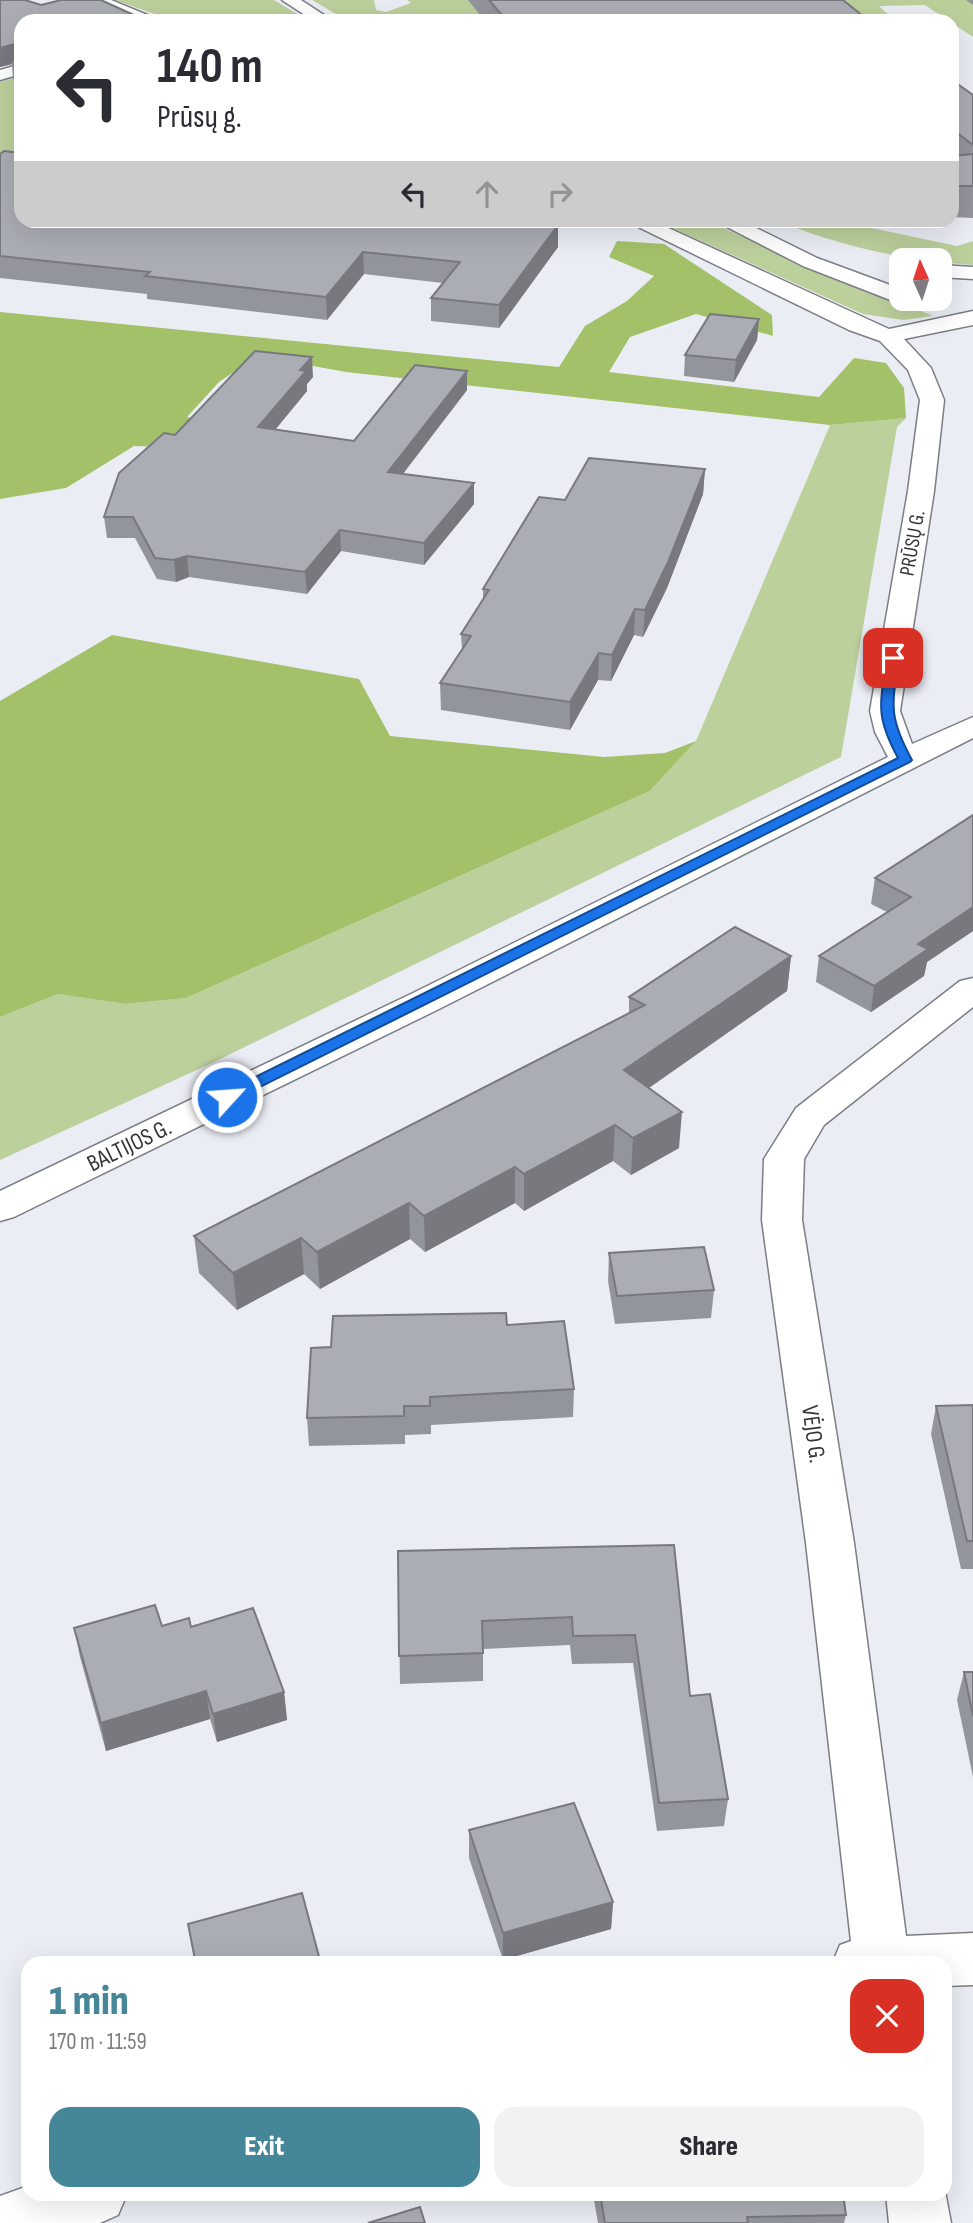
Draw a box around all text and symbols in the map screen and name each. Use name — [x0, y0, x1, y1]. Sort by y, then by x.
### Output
text: 140 m — [157, 38, 263, 97]
icon: left — [42, 42, 133, 133]
text: Prūsų g. — [157, 98, 242, 137]
icon: left — [395, 175, 433, 213]
icon: ahead — [468, 175, 506, 213]
icon: right — [541, 175, 579, 213]
north arrow — [889, 248, 952, 312]
map controls — [889, 248, 952, 311]
street label: PRŪSŲ G. — [894, 508, 931, 578]
pin — [863, 628, 923, 688]
icon: arrive — [874, 639, 912, 677]
position arrow — [190, 1060, 264, 1134]
street label: BALTIJOS G. — [82, 1113, 176, 1178]
street label: VĖJO G. — [795, 1403, 832, 1465]
text: 1 min — [49, 1976, 129, 2027]
button: close — [850, 1979, 924, 2053]
text: 170 m · 11:59 — [49, 2028, 147, 2056]
button: Exit — [49, 2107, 480, 2187]
button: Share — [494, 2107, 924, 2187]

